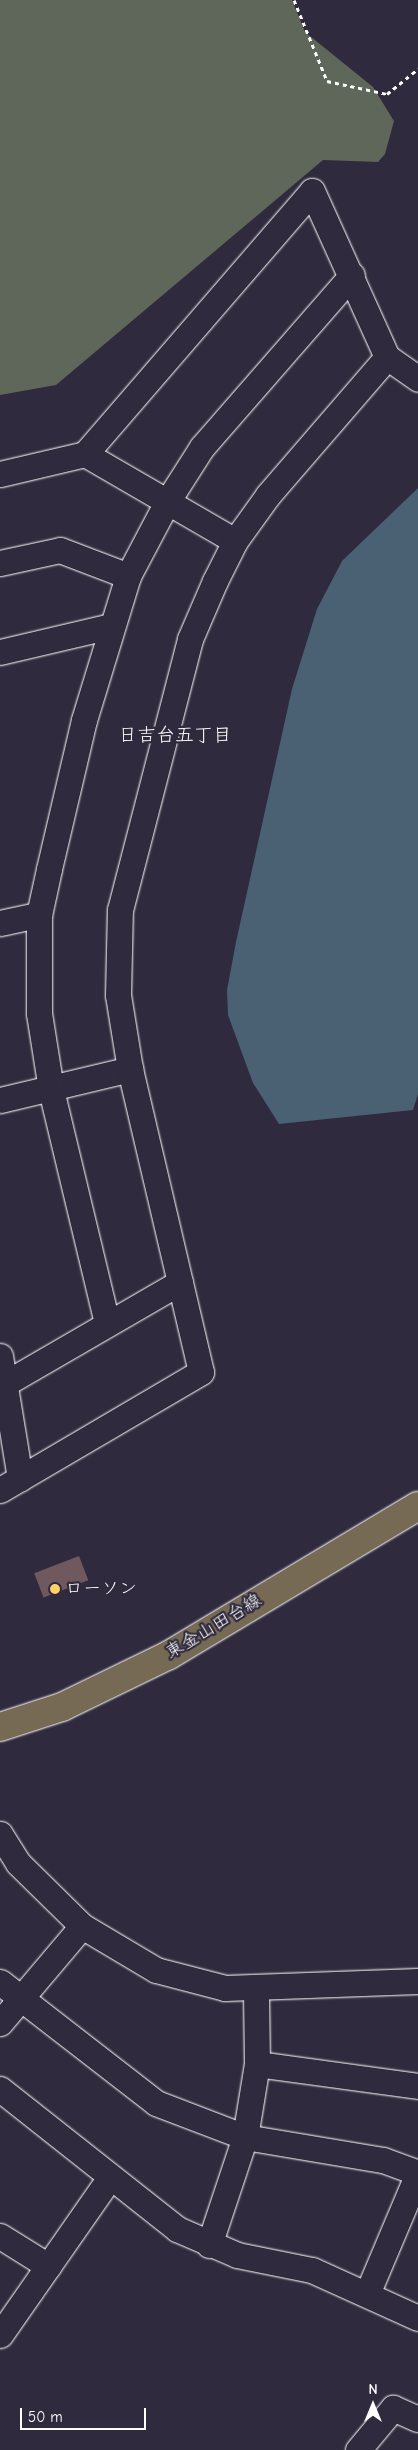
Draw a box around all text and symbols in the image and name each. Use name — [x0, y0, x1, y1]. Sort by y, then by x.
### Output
district label: 日吉台五丁目 — [118, 725, 232, 747]
place label: ローソン — [65, 1578, 137, 1600]
marker: ローソン — [49, 1583, 61, 1595]
street label: 東金山田台線 — [162, 1590, 266, 1664]
north arrow — [348, 2380, 398, 2430]
text: N — [368, 2381, 378, 2398]
scale bar — [22, 2398, 149, 2430]
text: 50 m — [28, 2408, 63, 2426]

